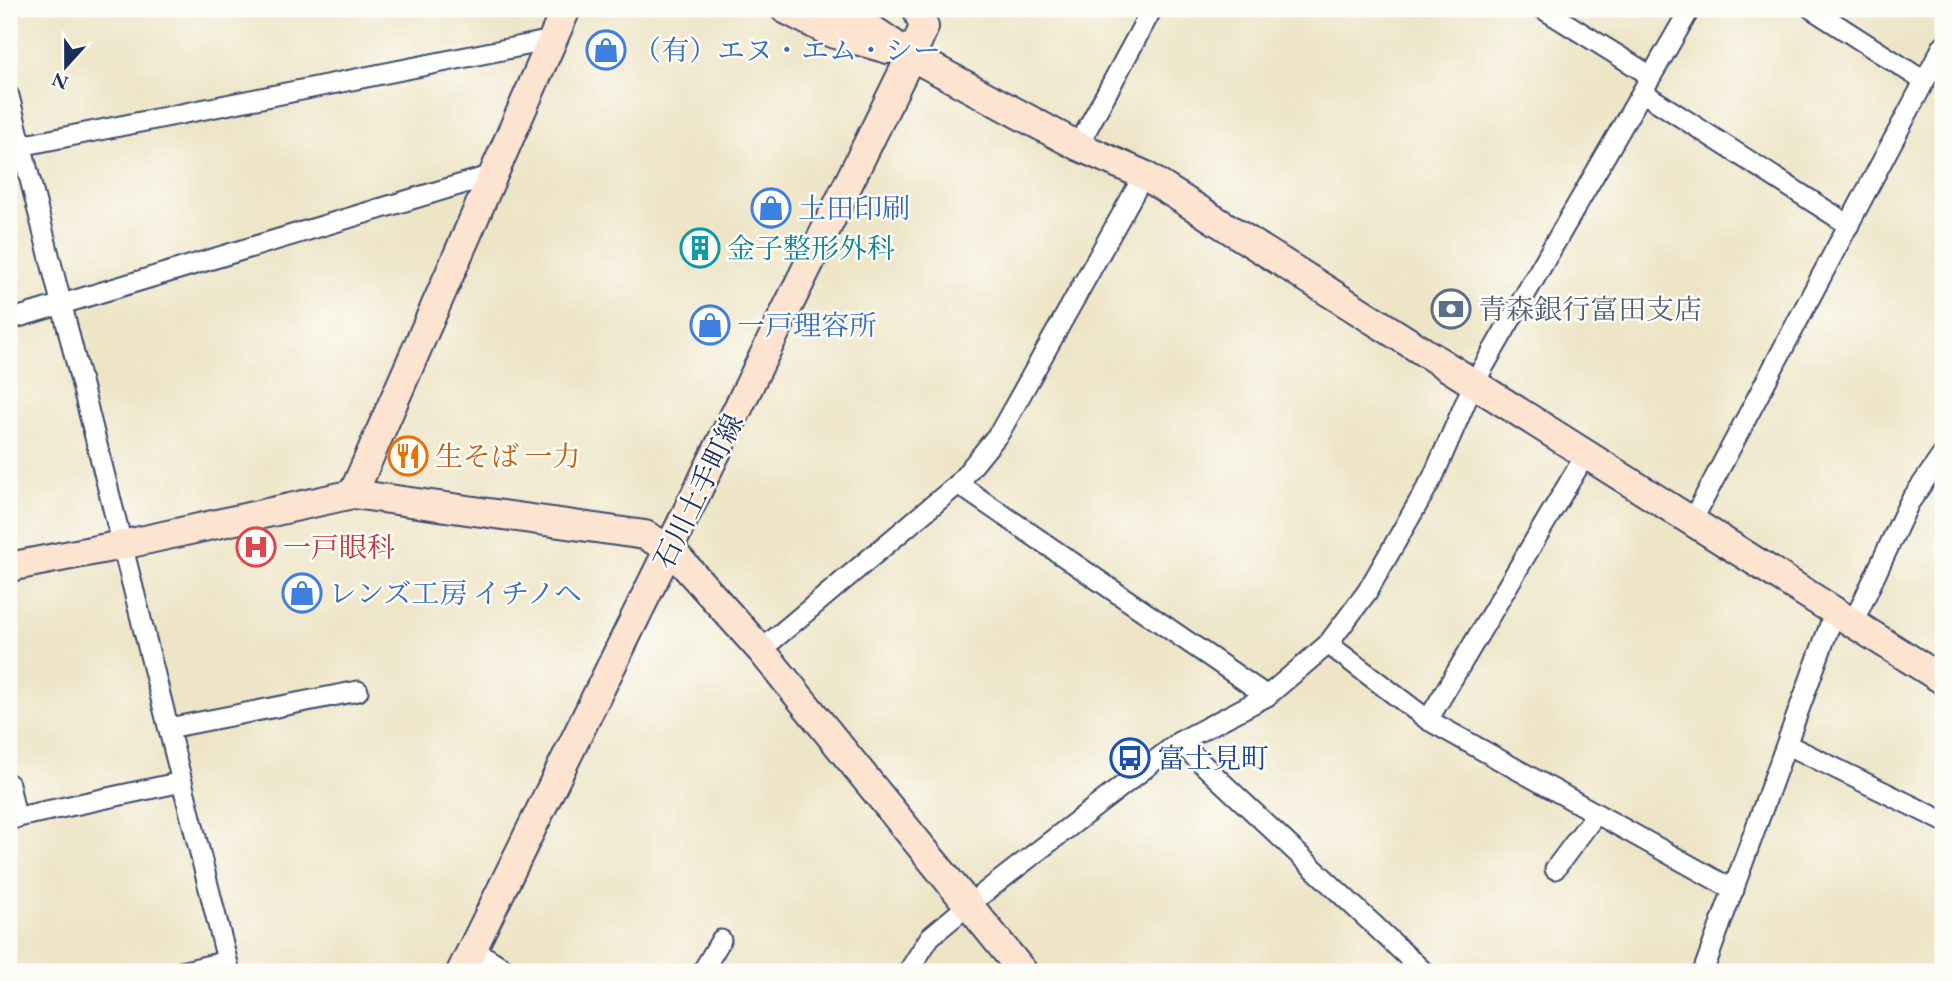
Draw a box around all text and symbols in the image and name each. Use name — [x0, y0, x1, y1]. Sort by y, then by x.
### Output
shop icon: （有）エヌ・エム・シー — [585, 29, 627, 71]
north arrow — [32, 32, 102, 102]
place label: （有）エヌ・エム・シー — [633, 32, 941, 68]
text: N — [48, 67, 72, 96]
shop icon: 土田印刷 — [750, 187, 792, 229]
place label: 土田印刷 — [798, 190, 910, 226]
building icon: 金子整形外科 — [679, 227, 721, 269]
place label: 金子整形外科 — [727, 230, 895, 266]
bank icon: 青森銀行富田支店 — [1430, 288, 1472, 330]
place label: 青森銀行富田支店 — [1478, 291, 1702, 327]
shop icon: 一戸理容所 — [689, 304, 731, 346]
place label: 一戸理容所 — [737, 307, 877, 343]
street label: 石川土手町線 — [645, 408, 751, 574]
restaurant icon: 生そば 一力 — [387, 435, 429, 477]
place label: 生そば 一力 — [435, 438, 581, 474]
hospital icon: 一戸眼科 — [235, 526, 277, 568]
place label: 一戸眼科 — [283, 529, 395, 565]
shop icon: レンズ工房 イチノヘ — [281, 572, 323, 614]
place label: レンズ工房 イチノヘ — [329, 575, 582, 611]
bus stop icon: 富士見町 — [1109, 737, 1151, 779]
place label: 富士見町 — [1157, 740, 1269, 776]

